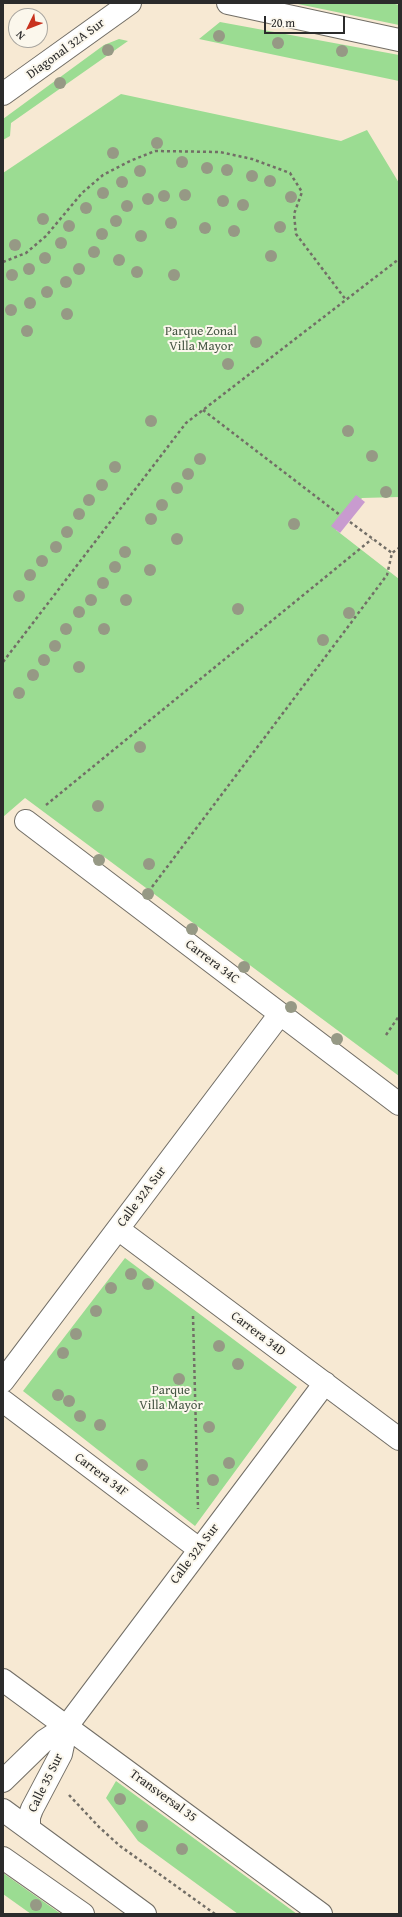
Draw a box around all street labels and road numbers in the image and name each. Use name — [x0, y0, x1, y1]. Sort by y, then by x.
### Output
street label: Diagonal 32A Sur — [24, 15, 108, 83]
street label: Carrera 34C — [182, 937, 242, 987]
street label: Calle 32A Sur — [114, 1164, 170, 1230]
street label: Carrera 34D — [228, 1308, 288, 1360]
street label: Carrera 34F — [71, 1450, 131, 1500]
street label: Calle 32A Sur — [167, 1521, 223, 1587]
street label: Calle 35 Sur — [25, 1751, 67, 1815]
street label: Transversal 35 — [126, 1766, 200, 1826]

